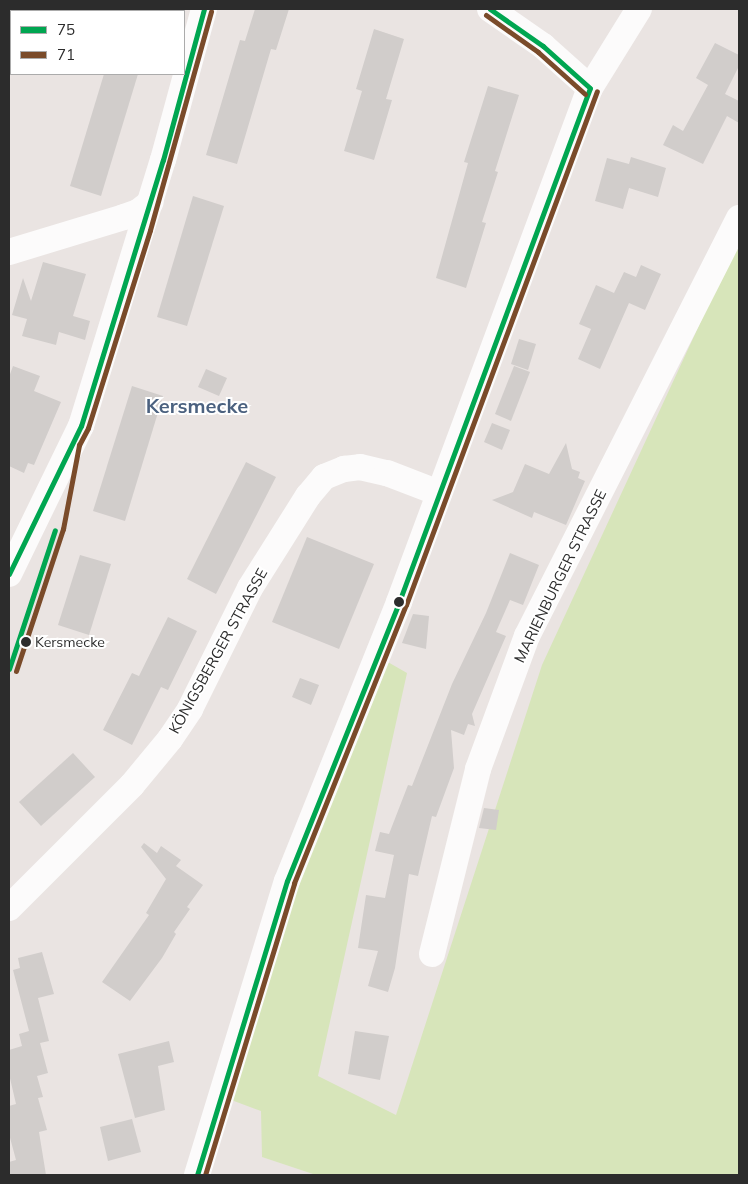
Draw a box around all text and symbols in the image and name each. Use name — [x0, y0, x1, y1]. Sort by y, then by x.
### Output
legend — [10, 10, 185, 75]
text: 75 — [57, 20, 75, 39]
text: 71 — [57, 45, 75, 64]
district label: Kersmecke — [146, 393, 248, 417]
street label: MARIENBURGER STRASSE — [510, 486, 610, 666]
street label: KÖNIGSBERGER STRASSE — [165, 565, 271, 737]
unlabelled marker — [394, 597, 404, 607]
place label: Kersmecke — [35, 634, 105, 650]
marker: Kersmecke — [21, 637, 31, 647]

